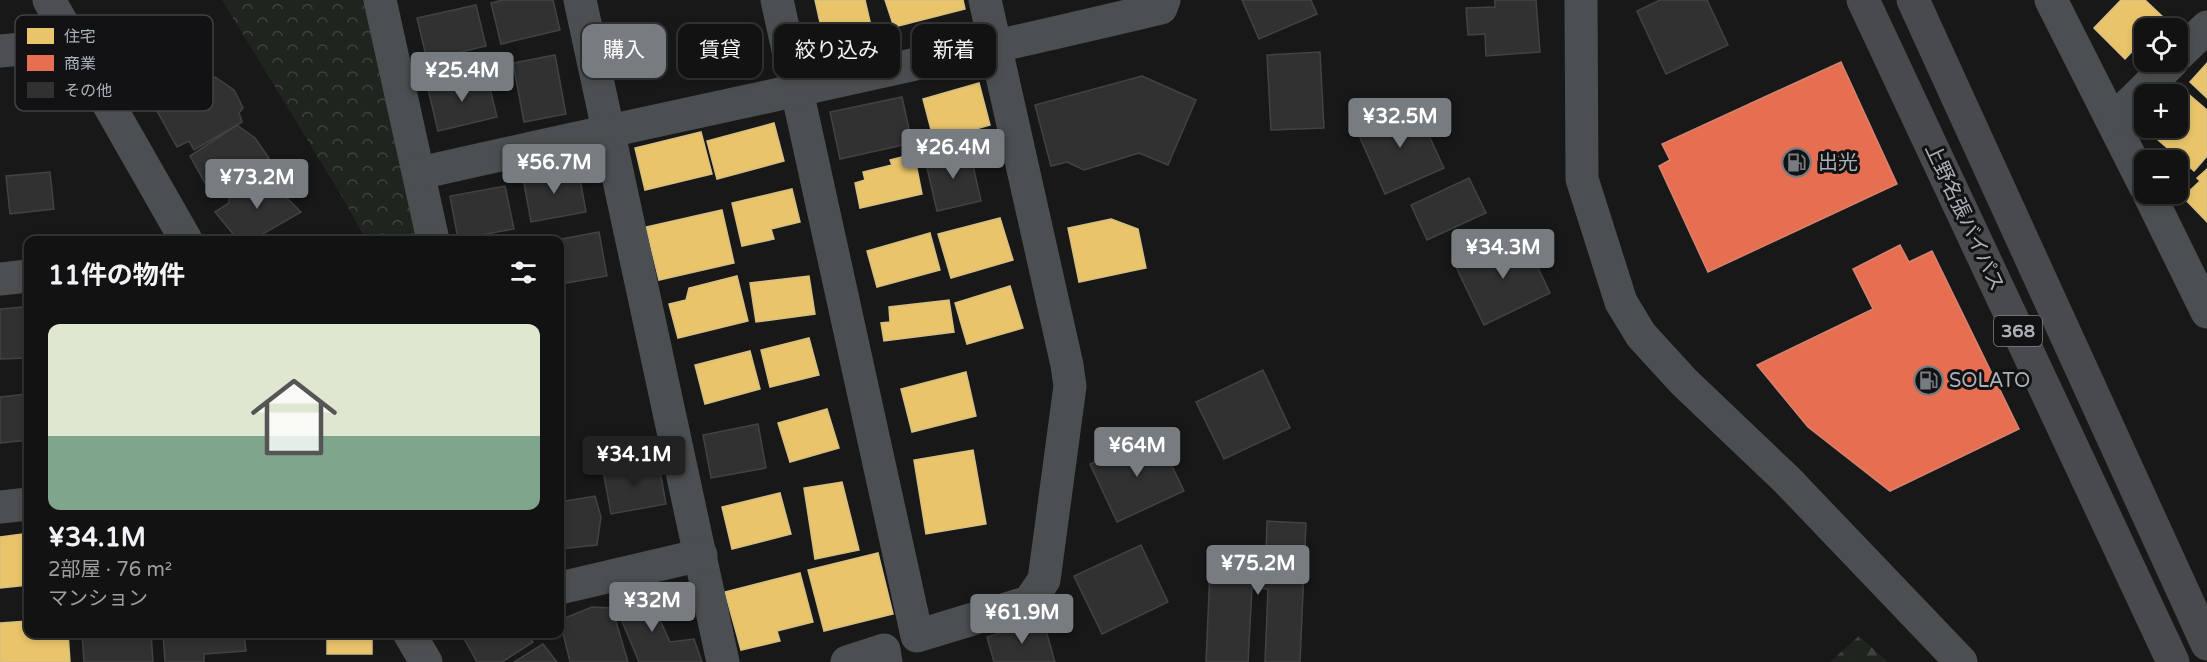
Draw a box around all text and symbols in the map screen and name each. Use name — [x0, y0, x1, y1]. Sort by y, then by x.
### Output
legend — [15, 15, 213, 111]
map controls — [2134, 18, 2188, 204]
button: locate — [2134, 18, 2188, 72]
chip: 購入 — [582, 24, 666, 78]
chip: 賃貸 — [678, 24, 762, 78]
chip: 絞り込み — [774, 24, 900, 78]
chip: 新着 — [912, 24, 996, 78]
text: 住宅 — [64, 27, 96, 47]
pin: ¥25.4M — [413, 52, 511, 103]
text: 商業 — [64, 54, 96, 74]
text: ¥25.4M — [425, 59, 499, 83]
text: その他 — [64, 81, 112, 101]
button: + — [2134, 84, 2188, 138]
pin: ¥32.5M — [1351, 98, 1449, 149]
text: ¥32.5M — [1362, 105, 1438, 129]
pin: ¥26.4M — [904, 129, 1002, 180]
text: ¥26.4M — [916, 136, 990, 160]
street label: 上野名張バイパス — [1919, 140, 2009, 295]
pin: ¥56.7M — [505, 144, 603, 195]
fuel station icon: 出光 — [1781, 146, 1813, 178]
button: − — [2134, 150, 2188, 204]
text: ¥56.7M — [516, 151, 592, 175]
place label: 出光 — [1818, 151, 1858, 175]
pin: ¥73.2M — [208, 159, 306, 210]
text: ¥73.2M — [219, 166, 295, 190]
pin: ¥34.3M — [1454, 229, 1552, 280]
text: ¥34.3M — [1465, 236, 1541, 260]
icon: filters — [507, 256, 540, 289]
text: 11件の物件 — [48, 260, 185, 291]
road number: 368 — [1994, 316, 2042, 346]
icon: home — [240, 363, 348, 471]
fuel station icon: SOLATO — [1912, 364, 1944, 396]
place label: SOLATO — [1949, 369, 2030, 393]
pin: ¥64M — [1101, 427, 1173, 478]
text: ¥64M — [1108, 434, 1166, 458]
pin: ¥34.1M — [585, 436, 683, 487]
text: ¥34.1M — [596, 443, 672, 467]
text: ¥34.1M — [48, 522, 146, 553]
pin: ¥75.2M — [1209, 545, 1307, 596]
text: ¥75.2M — [1220, 552, 1296, 576]
text: 2部屋 · 76 m² — [48, 558, 172, 582]
pin: ¥32M — [616, 582, 688, 633]
text: マンション — [48, 587, 148, 611]
text: ¥32M — [623, 589, 681, 613]
pin: ¥61.9M — [973, 594, 1071, 645]
text: ¥61.9M — [984, 601, 1060, 625]

